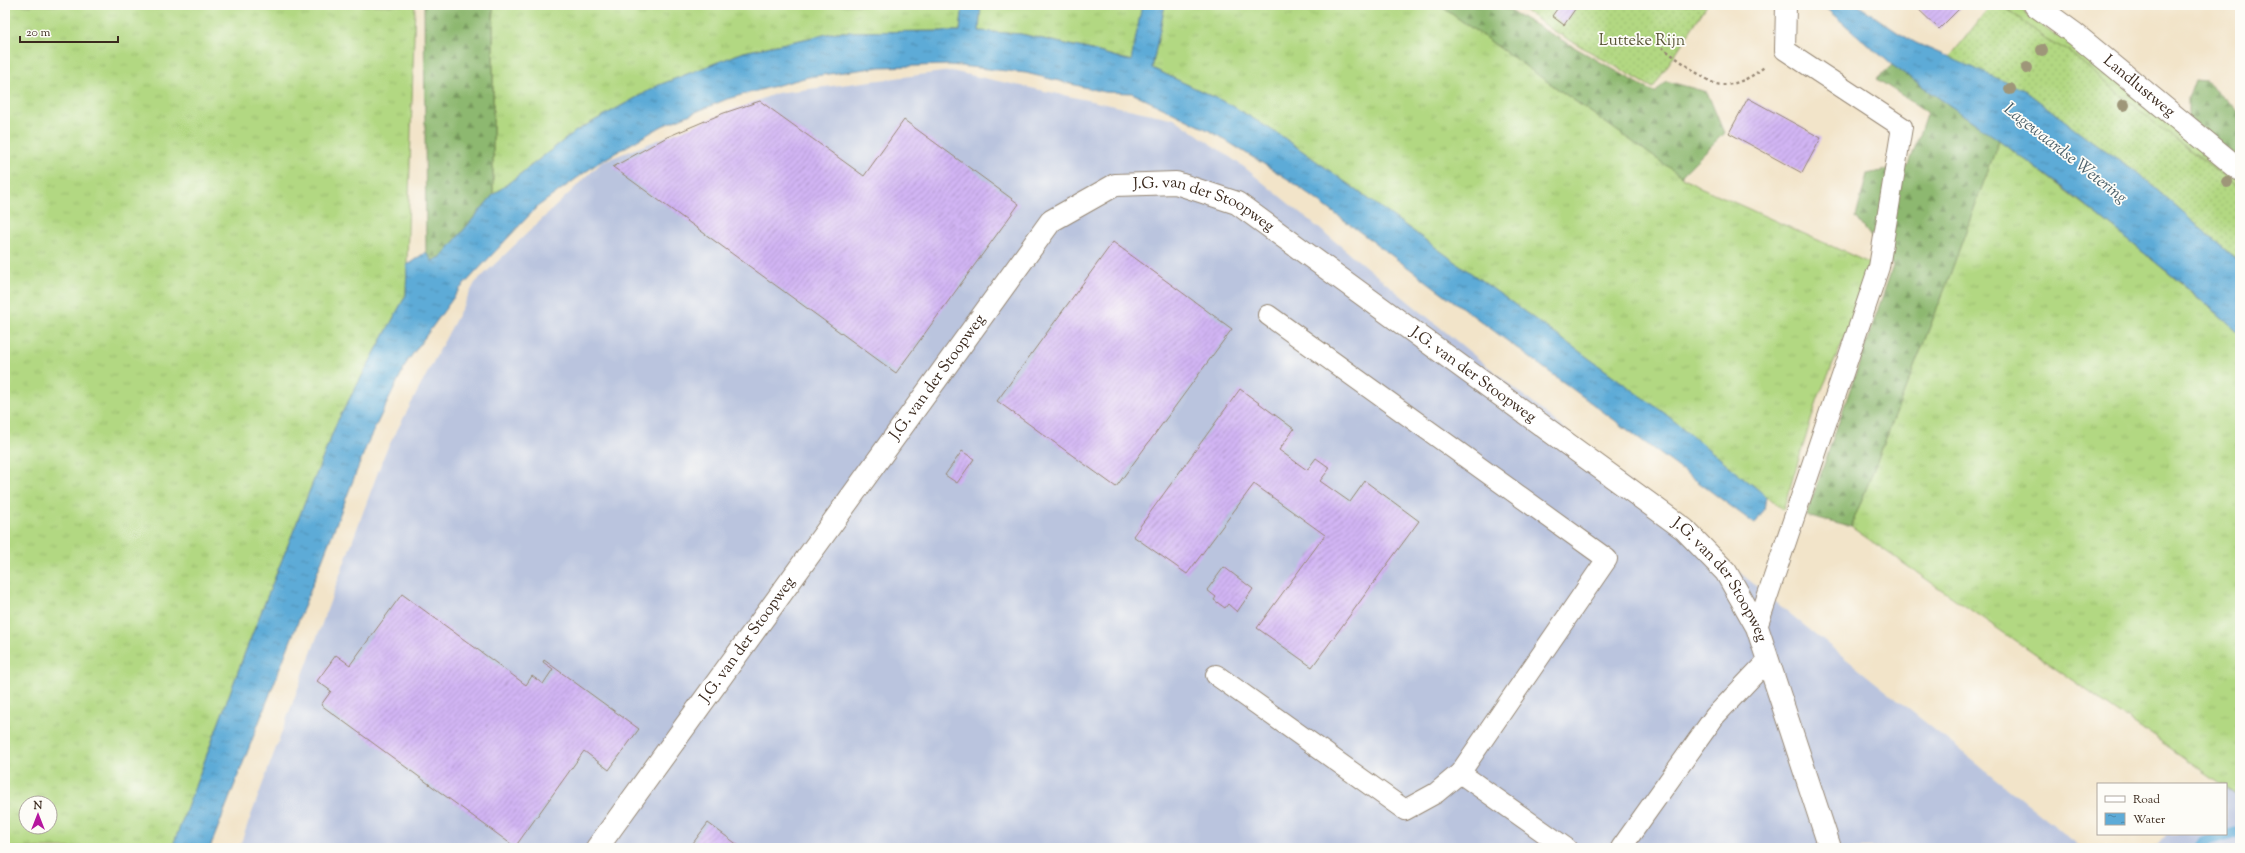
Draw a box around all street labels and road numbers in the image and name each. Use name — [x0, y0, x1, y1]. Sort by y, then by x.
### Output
street label: Landlustweg — [2098, 50, 2180, 123]
street label: J.G. van der Stoopweg — [1132, 171, 1279, 238]
street label: J.G. van der Stoopweg — [884, 309, 991, 446]
street label: J.G. van der Stoopweg — [1405, 321, 1541, 429]
street label: J.G. van der Stoopweg — [1666, 512, 1773, 645]
street label: J.G. van der Stoopweg — [694, 572, 801, 708]

